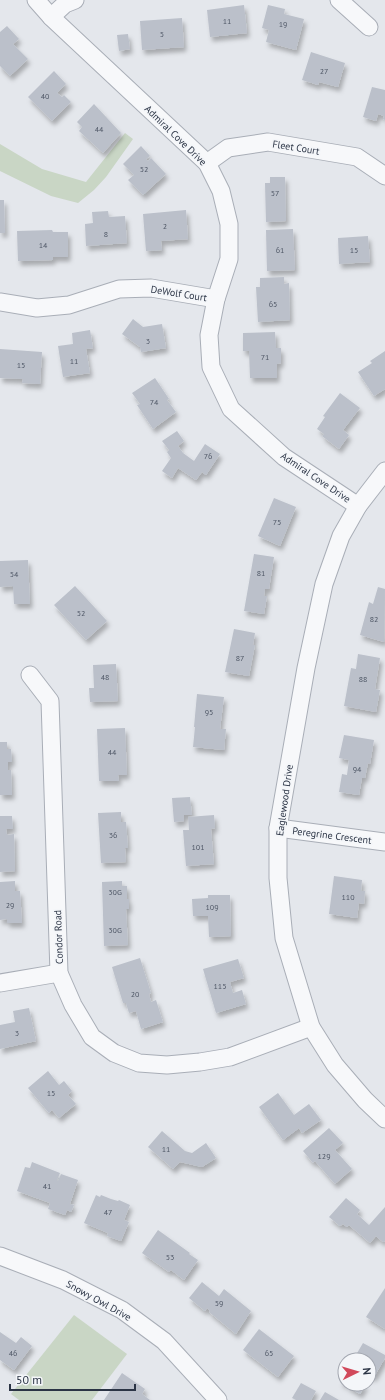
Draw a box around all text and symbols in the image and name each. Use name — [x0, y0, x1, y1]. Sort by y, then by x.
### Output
house number: 11 — [223, 16, 231, 26]
house number: 19 — [279, 19, 287, 29]
house number: 5 — [160, 29, 164, 39]
house number: 27 — [320, 66, 328, 76]
house number: 40 — [41, 91, 50, 101]
street label: Admiral Cove Drive — [142, 102, 209, 168]
house number: 44 — [95, 124, 104, 134]
street label: Fleet Court — [271, 137, 321, 158]
house number: 52 — [140, 164, 148, 174]
house number: 57 — [271, 188, 279, 198]
house number: 2 — [163, 221, 167, 231]
house number: 8 — [104, 229, 108, 239]
house number: 14 — [39, 240, 48, 250]
house number: 61 — [276, 245, 284, 255]
house number: 15 — [350, 245, 358, 255]
street label: DeWolf Court — [150, 283, 209, 304]
house number: 65 — [269, 299, 277, 309]
house number: 3 — [146, 336, 150, 346]
house number: 71 — [261, 352, 269, 362]
house number: 11 — [70, 356, 78, 366]
house number: 15 — [17, 360, 25, 370]
house number: 74 — [150, 397, 159, 407]
street label: Admiral Cove Drive — [278, 449, 353, 506]
house number: 76 — [204, 451, 212, 461]
house number: 75 — [273, 517, 281, 527]
house number: 81 — [257, 568, 265, 578]
house number: 54 — [10, 569, 19, 579]
house number: 52 — [77, 608, 85, 618]
house number: 82 — [370, 614, 378, 624]
house number: 87 — [236, 653, 244, 663]
house number: 48 — [101, 672, 109, 682]
house number: 88 — [359, 674, 367, 684]
house number: 95 — [205, 707, 213, 717]
house number: 44 — [108, 747, 117, 757]
street label: Eaglewood Drive — [273, 764, 296, 837]
house number: 94 — [353, 764, 362, 774]
street label: Peregrine Crescent — [292, 824, 373, 847]
house number: 36 — [109, 830, 117, 840]
house number: 101 — [191, 842, 205, 852]
house number: 30G — [108, 887, 122, 897]
house number: 110 — [341, 892, 355, 902]
house number: 29 — [6, 900, 14, 910]
house number: 109 — [205, 902, 219, 912]
street label: Condor Road — [51, 910, 66, 964]
house number: 30G — [108, 925, 122, 935]
house number: 115 — [213, 981, 227, 991]
house number: 20 — [131, 989, 140, 999]
house number: 3 — [15, 1028, 19, 1038]
house number: 15 — [47, 1088, 55, 1098]
house number: 11 — [162, 1144, 170, 1154]
house number: 129 — [317, 1151, 331, 1161]
house number: 41 — [43, 1181, 51, 1191]
house number: 47 — [104, 1207, 112, 1217]
house number: 53 — [166, 1252, 174, 1262]
street label: Snowy Owl Drive — [64, 1277, 134, 1324]
house number: 59 — [215, 1298, 223, 1308]
house number: 46 — [9, 1348, 17, 1358]
house number: 65 — [265, 1348, 273, 1358]
north arrow — [337, 1352, 377, 1392]
scale bar — [10, 1366, 135, 1392]
text: N — [360, 1367, 374, 1375]
text: 50 m — [16, 1372, 42, 1387]

